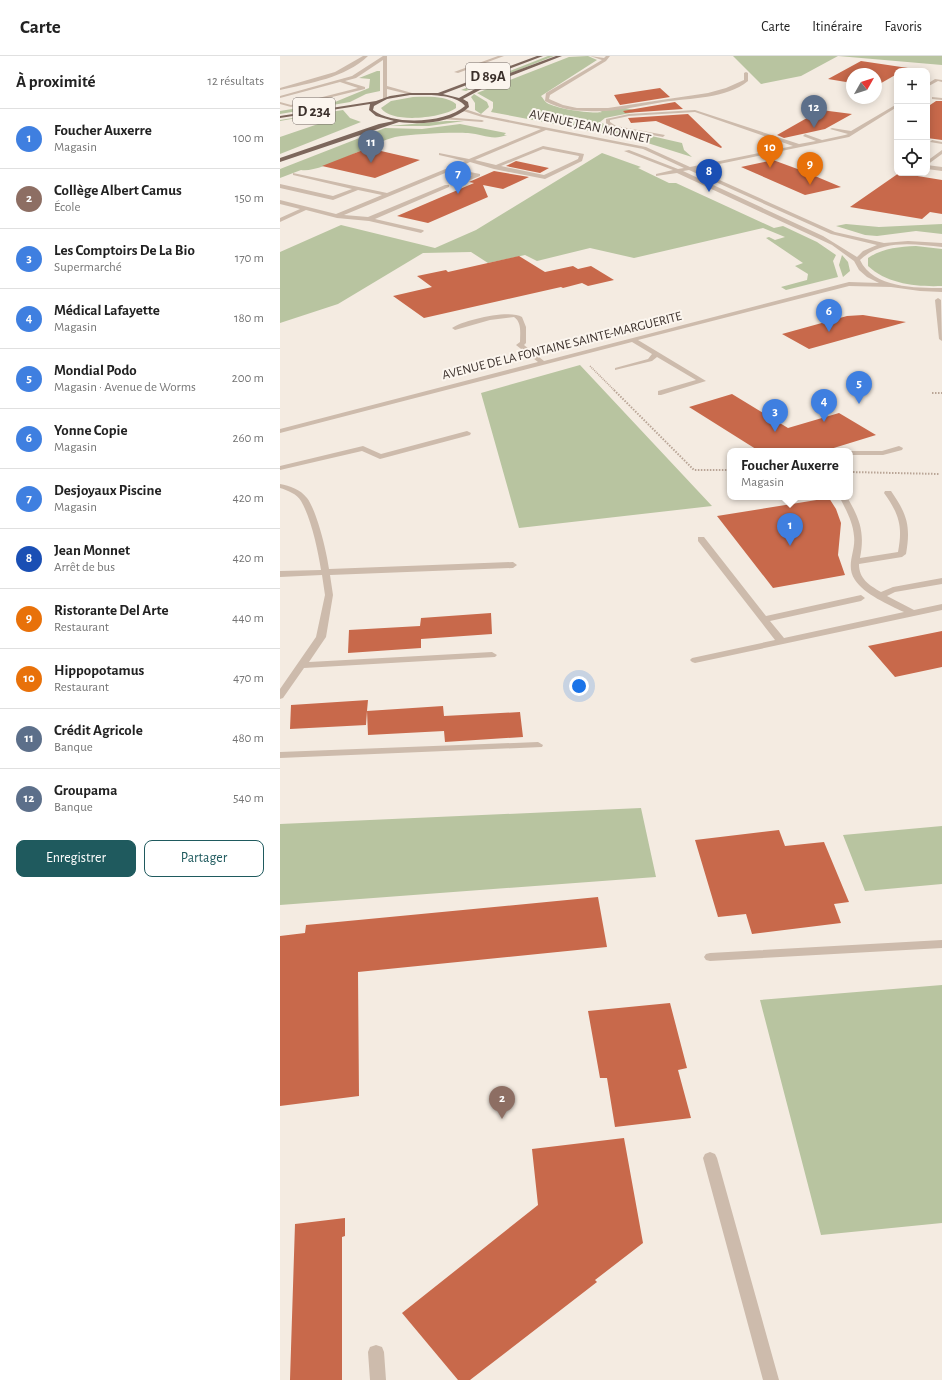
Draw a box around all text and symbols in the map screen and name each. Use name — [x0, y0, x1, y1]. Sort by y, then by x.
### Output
text: Carte — [20, 18, 61, 37]
text: Carte — [761, 20, 790, 34]
text: Itinéraire — [812, 20, 862, 34]
text: Favoris — [884, 20, 922, 34]
road number: D 89A — [466, 63, 510, 89]
north arrow — [846, 68, 882, 104]
map controls — [894, 68, 930, 176]
button: + — [894, 68, 930, 104]
text: À proximité — [16, 73, 96, 90]
text: 12 résultats — [208, 75, 264, 88]
pin: 12 — [801, 95, 827, 128]
road number: D 234 — [293, 98, 335, 124]
button: − — [894, 104, 930, 140]
street label: AVENUE JEAN MONNET — [528, 108, 653, 146]
text: Foucher Auxerre — [54, 123, 152, 138]
pin: 11 — [358, 130, 384, 163]
text: 1 — [27, 132, 31, 145]
text: 100 m — [233, 132, 264, 145]
pin: 10 — [757, 135, 783, 168]
button: locate — [894, 140, 930, 176]
text: Magasin — [54, 141, 97, 154]
pin: 9 — [797, 152, 823, 185]
pin: 8 — [696, 159, 722, 192]
pin: 7 — [445, 161, 471, 194]
text: Collège Albert Camus — [54, 183, 182, 198]
text: 2 — [26, 192, 32, 205]
text: 150 m — [235, 192, 264, 205]
text: École — [54, 201, 81, 214]
text: Les Comptoirs De La Bio — [54, 243, 195, 258]
text: 3 — [26, 252, 32, 265]
text: 170 m — [235, 252, 264, 265]
text: Supermarché — [54, 261, 122, 274]
pin: 6 — [816, 299, 842, 332]
text: Médical Lafayette — [54, 303, 160, 318]
street label: AVENUE DE LA FONTAINE SAINTE-MARGUERITE — [441, 310, 683, 382]
text: 4 — [26, 312, 32, 325]
text: 180 m — [234, 312, 264, 325]
text: Magasin — [54, 321, 97, 334]
text: Mondial Podo — [54, 363, 137, 378]
pin: 5 — [846, 371, 872, 404]
text: 5 — [26, 372, 32, 385]
text: 200 m — [232, 372, 264, 385]
text: Magasin · Avenue de Worms — [54, 381, 196, 394]
pin: 4 — [811, 389, 837, 422]
pin: 3 — [762, 399, 788, 432]
text: Yonne Copie — [54, 423, 128, 438]
text: 6 — [26, 432, 32, 445]
text: 260 m — [233, 432, 264, 445]
text: Magasin — [54, 441, 97, 454]
popup — [727, 448, 853, 500]
text: Foucher Auxerre — [741, 458, 839, 473]
text: Magasin — [741, 476, 784, 489]
text: Desjoyaux Piscine — [54, 483, 162, 498]
text: 7 — [26, 492, 32, 505]
text: 420 m — [232, 492, 264, 505]
text: Magasin — [54, 501, 97, 514]
pin: 1 — [777, 513, 803, 546]
text: Jean Monnet — [54, 543, 130, 558]
text: 8 — [26, 552, 32, 565]
text: 420 m — [232, 552, 264, 565]
text: Arrêt de bus — [54, 561, 115, 574]
text: Ristorante Del Arte — [54, 603, 168, 618]
text: 9 — [26, 612, 32, 625]
text: 440 m — [232, 612, 264, 625]
text: Restaurant — [54, 621, 109, 634]
text: Hippopotamus — [54, 663, 144, 678]
text: 10 — [23, 672, 35, 685]
text: 470 m — [233, 672, 264, 685]
your location — [569, 676, 589, 696]
text: Restaurant — [54, 681, 109, 694]
text: Crédit Agricole — [54, 723, 143, 738]
text: 11 — [24, 732, 34, 745]
text: 480 m — [232, 732, 264, 745]
text: Banque — [54, 741, 93, 754]
text: Groupama — [54, 783, 117, 798]
text: 12 — [24, 792, 34, 805]
text: 540 m — [233, 792, 264, 805]
text: Banque — [54, 801, 93, 814]
button: Enregistrer — [16, 840, 136, 877]
button: Partager — [144, 840, 264, 877]
pin: 2 — [489, 1086, 515, 1119]

